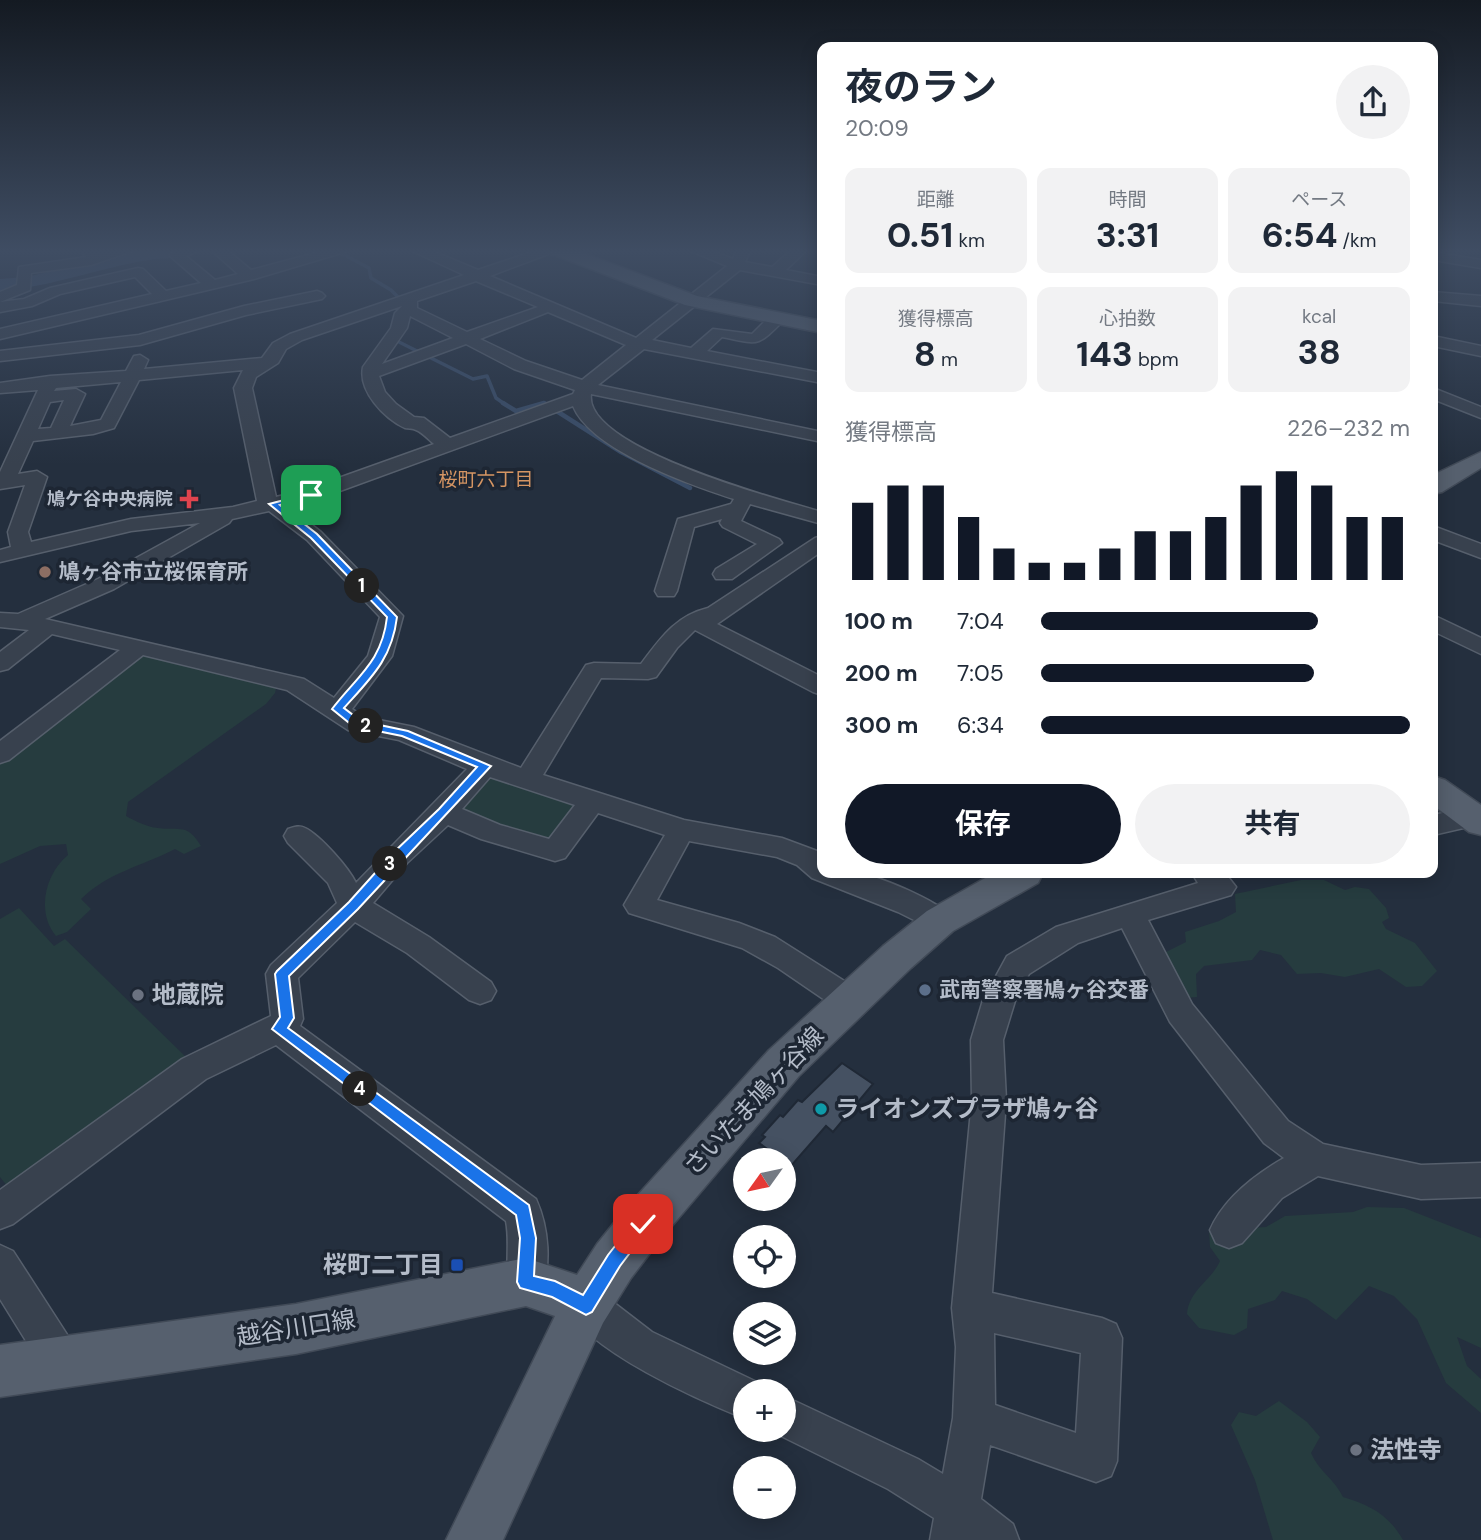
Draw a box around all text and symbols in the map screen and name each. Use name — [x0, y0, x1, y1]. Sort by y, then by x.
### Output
text: 夜のラン — [845, 62, 997, 112]
button: share — [1336, 65, 1410, 139]
text: 20:09 — [845, 113, 909, 143]
text: 距離 — [917, 187, 955, 212]
text: 時間 — [1108, 187, 1147, 212]
text: ペース — [1291, 187, 1347, 212]
text: 0.51 — [887, 212, 953, 258]
text: 3:31 — [1096, 212, 1159, 258]
text: 6:54 — [1262, 212, 1337, 258]
text: km — [953, 228, 985, 253]
text: /km — [1337, 228, 1376, 253]
text: kcal — [1302, 304, 1336, 329]
text: 獲得標高 — [898, 306, 974, 331]
text: 心拍数 — [1099, 306, 1156, 331]
text: 38 — [1298, 329, 1341, 375]
text: 8 — [914, 331, 936, 377]
text: 143 — [1076, 331, 1133, 377]
text: m — [936, 347, 958, 372]
text: bpm — [1133, 347, 1179, 372]
text: 226–232 m — [1287, 413, 1410, 443]
text: 獲得標高 — [845, 417, 937, 447]
pin — [281, 465, 341, 525]
district label: 桜町六丁目 — [438, 467, 534, 492]
icon: arrive — [292, 476, 330, 514]
place label: 鳩ケ谷中央病院 — [47, 487, 173, 511]
marker: 鳩ケ谷中央病院 — [179, 489, 199, 509]
place label: 鳩ヶ谷市立桜保育所 — [59, 558, 248, 586]
marker: 鳩ヶ谷市立桜保育所 — [37, 564, 53, 580]
pin: 1 — [344, 568, 380, 604]
text: 1 — [358, 573, 365, 598]
text: 100 m — [845, 606, 913, 636]
text: 7:04 — [957, 606, 1004, 636]
text: 200 m — [845, 658, 918, 688]
text: 7:05 — [957, 658, 1004, 688]
pin: 2 — [348, 708, 384, 744]
text: 300 m — [845, 710, 918, 740]
text: 6:34 — [957, 710, 1004, 740]
text: 2 — [360, 713, 371, 738]
button: 保存 — [845, 784, 1121, 864]
button: 共有 — [1135, 784, 1410, 864]
pin: 3 — [372, 846, 408, 882]
text: 3 — [384, 851, 395, 876]
place label: 武南警察署鳩ヶ谷交番 — [939, 976, 1149, 1004]
place label: 地蔵院 — [152, 979, 224, 1010]
marker: 武南警察署鳩ヶ谷交番 — [917, 982, 933, 998]
marker: 地蔵院 — [130, 987, 146, 1003]
street label: さいたま鳩ヶ谷線 — [677, 1020, 830, 1181]
pin: 4 — [342, 1072, 378, 1106]
text: 4 — [353, 1076, 366, 1101]
place label: ライオンズプラザ鳩ヶ谷 — [835, 1093, 1099, 1124]
marker: ライオンズプラザ鳩ヶ谷 — [813, 1101, 829, 1117]
north arrow — [733, 1148, 796, 1211]
map controls — [733, 1148, 796, 1519]
pin — [613, 1194, 673, 1254]
icon: check — [624, 1205, 662, 1243]
button: locate — [733, 1225, 796, 1288]
place label: 桜町二丁目 — [323, 1249, 443, 1280]
marker: 桜町二丁目 — [449, 1257, 465, 1273]
button: layers — [733, 1302, 796, 1365]
street label: 越谷川口線 — [234, 1303, 358, 1352]
button: + — [733, 1379, 796, 1442]
place label: 法性寺 — [1370, 1434, 1442, 1465]
marker: 法性寺 — [1348, 1442, 1364, 1458]
button: − — [733, 1456, 796, 1519]

